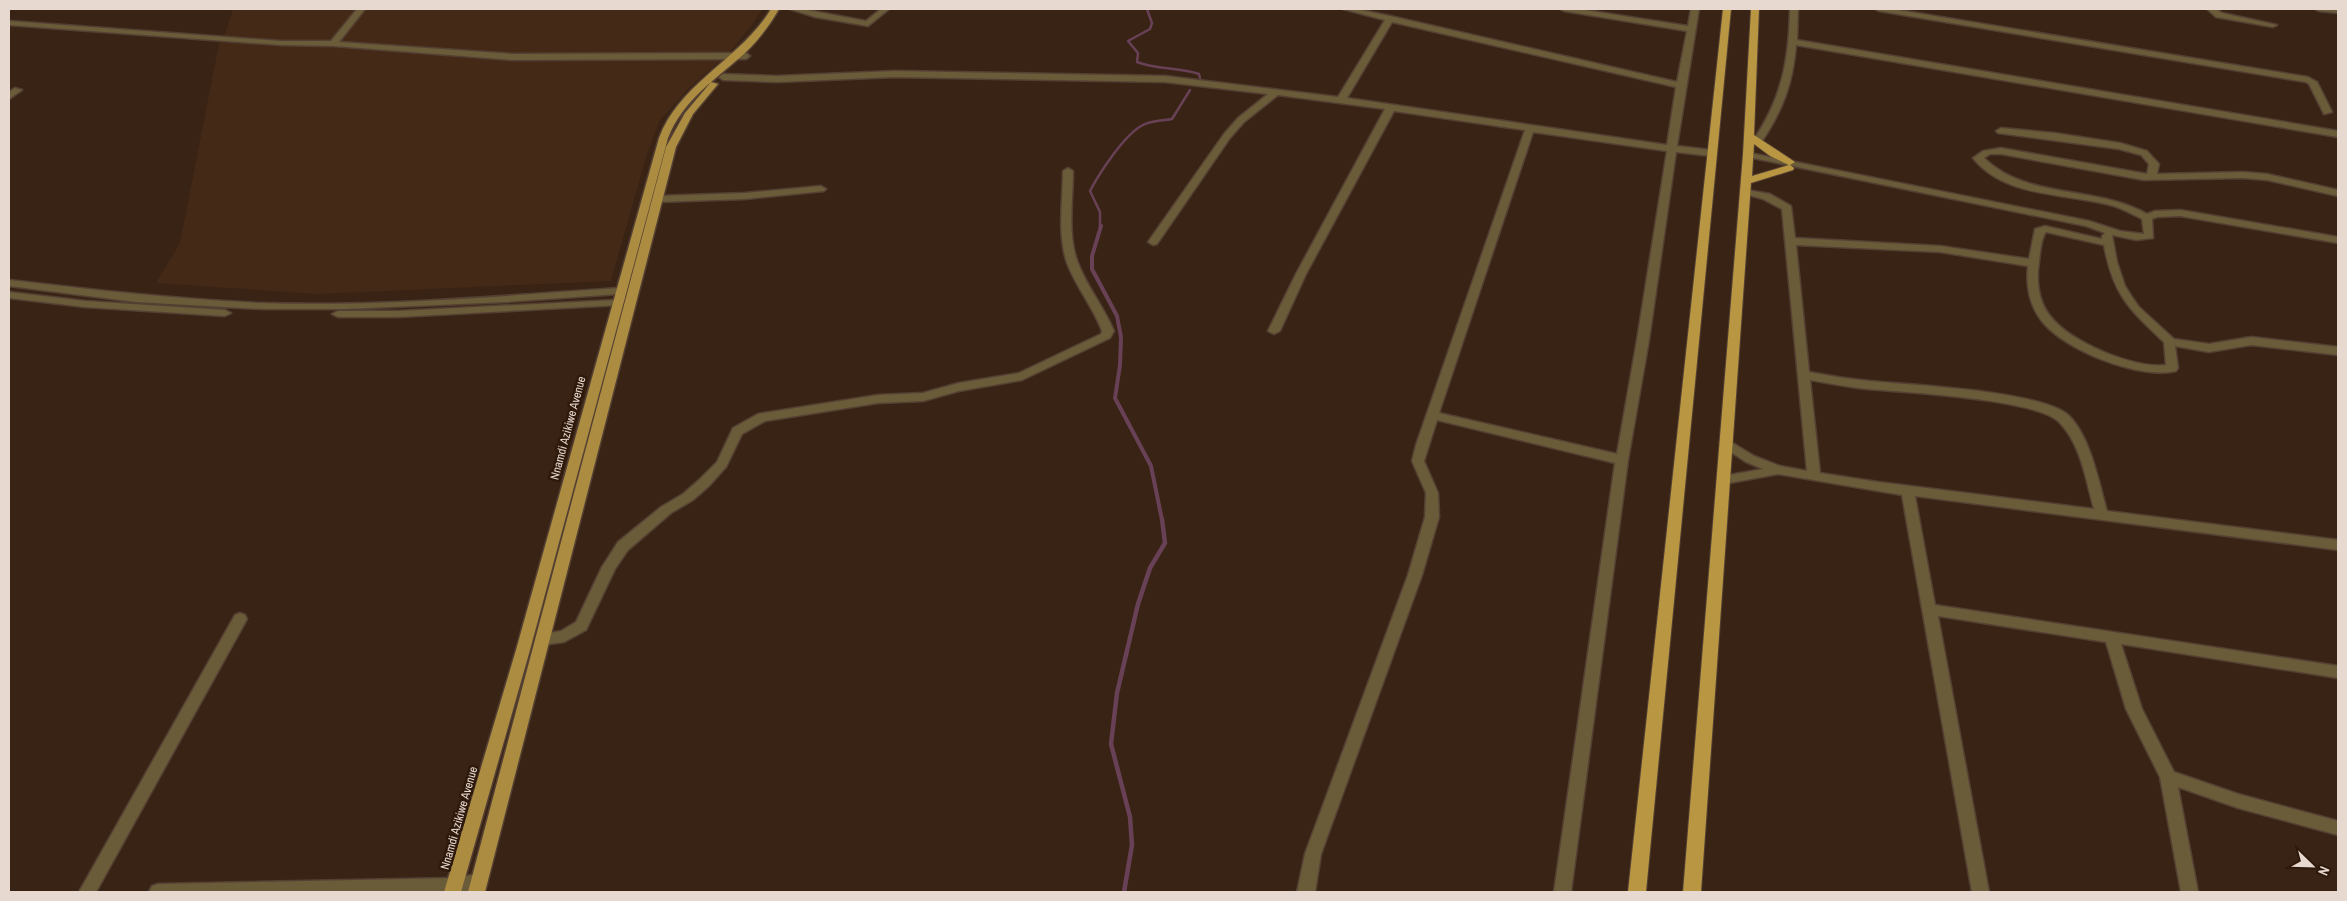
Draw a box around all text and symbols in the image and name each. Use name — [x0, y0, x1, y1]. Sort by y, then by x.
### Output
street label: Nnamdi Azikiwe Avenue — [546, 374, 590, 482]
street label: Nnamdi Azikiwe Avenue — [437, 765, 481, 871]
north arrow — [2287, 841, 2337, 891]
text: N — [2314, 864, 2334, 878]

